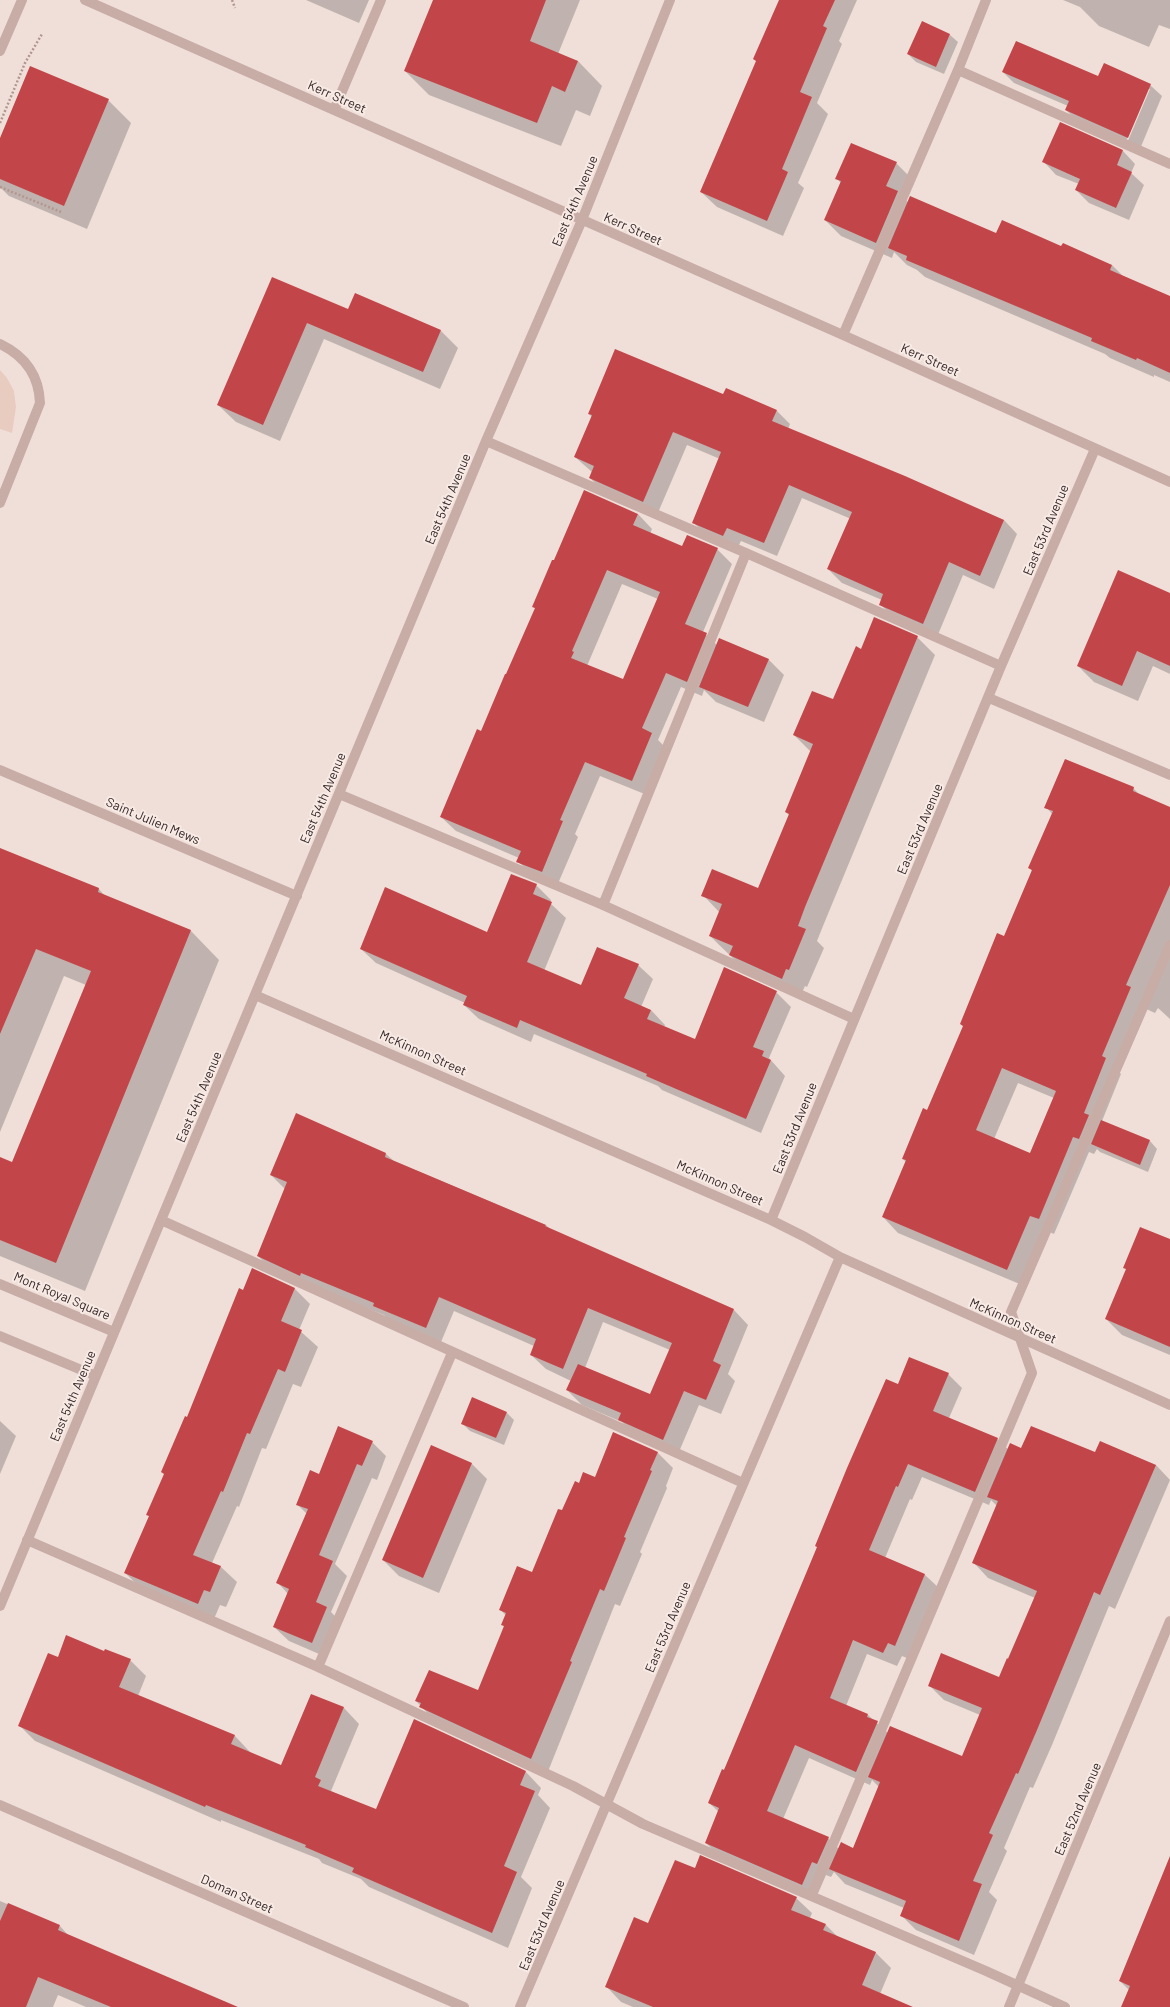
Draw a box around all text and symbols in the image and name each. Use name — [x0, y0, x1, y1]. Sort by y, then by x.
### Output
street label: Kerr Street — [305, 77, 369, 117]
street label: East 54th Avenue — [549, 153, 601, 249]
street label: Kerr Street — [601, 209, 665, 249]
street label: Kerr Street — [898, 340, 962, 380]
street label: East 54th Avenue — [422, 451, 474, 547]
street label: East 53rd Avenue — [1020, 482, 1072, 578]
street label: East 54th Avenue — [297, 750, 349, 846]
street label: East 53rd Avenue — [894, 781, 946, 877]
street label: Saint Julien Mews — [104, 794, 202, 848]
street label: McKinnon Street — [377, 1027, 469, 1079]
street label: East 54th Avenue — [173, 1049, 225, 1145]
street label: East 53rd Avenue — [770, 1080, 820, 1176]
street label: McKinnon Street — [674, 1157, 766, 1209]
street label: Mont Royal Square — [11, 1269, 113, 1323]
street label: McKinnon Street — [967, 1295, 1059, 1347]
street label: East 54th Avenue — [47, 1348, 99, 1444]
street label: East 53rd Avenue — [642, 1579, 694, 1675]
street label: East 52nd Avenue — [1051, 1760, 1105, 1858]
street label: Doman Street — [198, 1871, 276, 1917]
street label: East 53rd Avenue — [516, 1877, 568, 1973]

